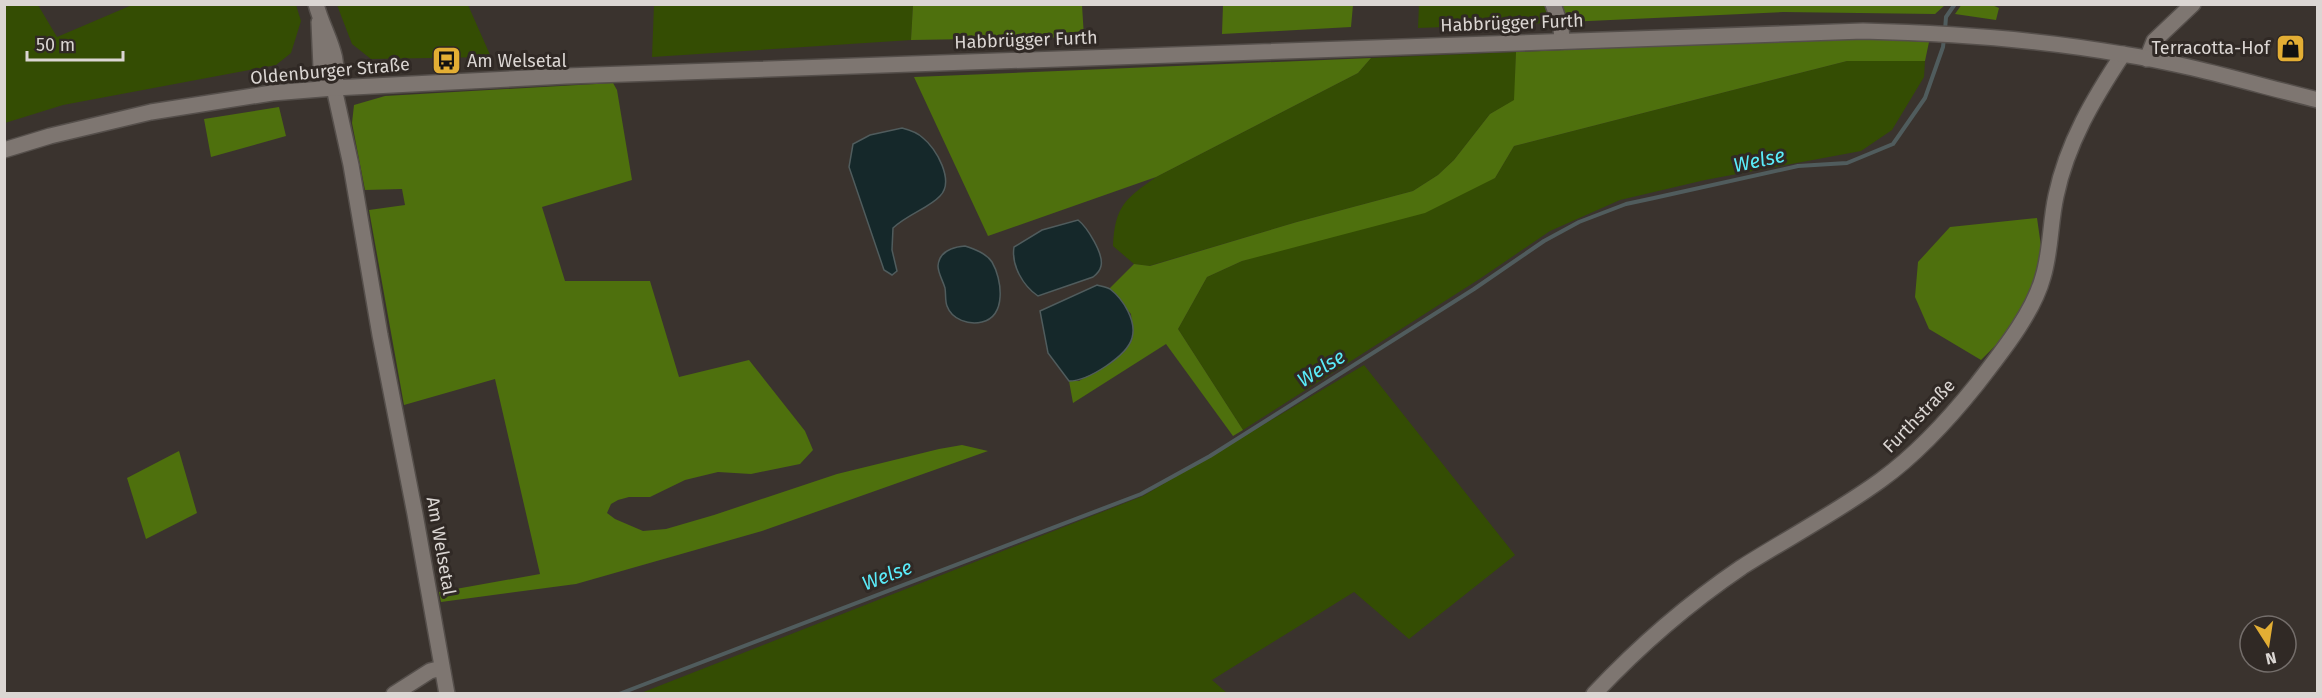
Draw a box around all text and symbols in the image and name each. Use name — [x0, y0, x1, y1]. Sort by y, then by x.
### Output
street label: Habbrügger Furth — [1440, 10, 1584, 36]
scale bar — [27, 24, 123, 62]
street label: Habbrügger Furth — [954, 27, 1098, 53]
shop icon: Terracotta-Hof — [2275, 32, 2307, 64]
text: 50 m — [36, 34, 75, 56]
place label: Terracotta-Hof — [2152, 37, 2272, 59]
bus stop icon: Am Welsetal — [430, 45, 462, 77]
place label: Am Welsetal — [467, 50, 567, 72]
street label: Oldenburger Straße — [249, 53, 411, 89]
water label: Welse — [1731, 143, 1787, 177]
water label: Welse — [1293, 344, 1349, 392]
street label: Furthstraße — [1878, 374, 1960, 458]
street label: Am Welsetal — [422, 495, 460, 597]
water label: Welse — [858, 555, 916, 595]
north arrow — [2238, 614, 2298, 674]
text: N — [2264, 648, 2278, 669]

